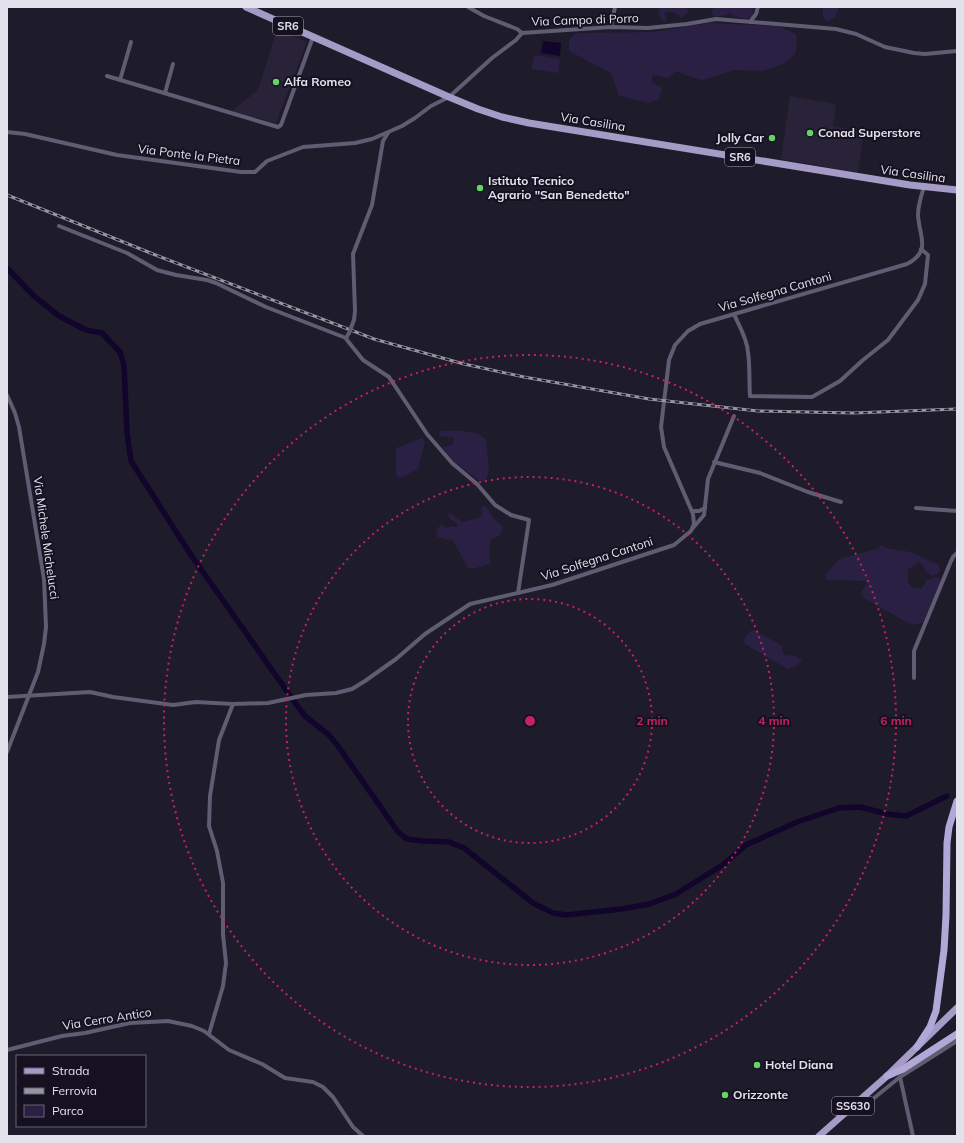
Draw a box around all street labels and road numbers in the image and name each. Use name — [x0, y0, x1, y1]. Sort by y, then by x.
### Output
street label: Via Campo di Porro — [531, 10, 639, 29]
road number: SR6 — [273, 17, 303, 35]
street label: Via Casilina — [560, 109, 627, 134]
street label: Via Ponte la Pietra — [137, 141, 241, 168]
road number: SR6 — [725, 148, 755, 166]
street label: Via Casilina — [880, 162, 947, 185]
street label: Via Solfegna Cantoni — [717, 268, 833, 315]
street label: Via Michele Michelucci — [30, 476, 63, 600]
street label: Via Solfegna Cantoni — [539, 533, 655, 584]
street label: Via Cerro Antico — [61, 1004, 153, 1033]
road number: SS630 — [832, 1097, 874, 1115]

